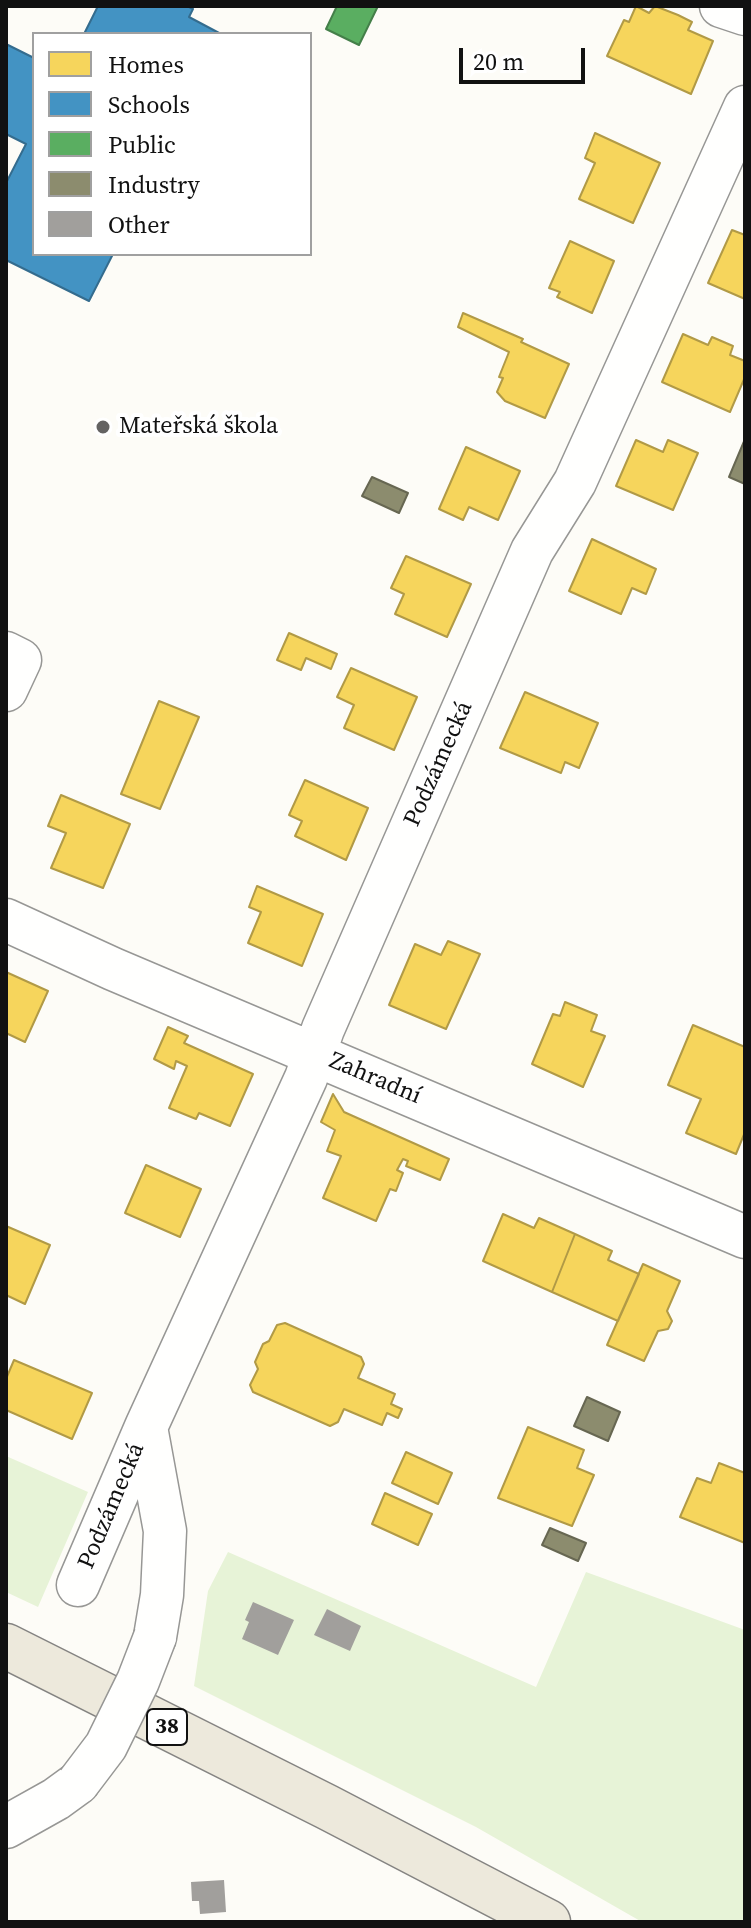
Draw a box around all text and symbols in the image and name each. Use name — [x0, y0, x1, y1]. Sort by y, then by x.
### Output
legend — [32, 32, 312, 256]
scale bar — [463, 32, 589, 82]
text: 20 m — [473, 45, 524, 78]
text: Homes — [108, 48, 184, 81]
text: Schools — [108, 88, 190, 121]
text: Public — [108, 128, 176, 161]
text: Industry — [108, 168, 200, 201]
text: Other — [108, 208, 170, 241]
place label: Mateřská škola — [119, 413, 278, 441]
marker: Mateřská škola — [94, 418, 112, 436]
street label: Podzámecká — [399, 697, 479, 831]
street label: Zahradní — [325, 1047, 425, 1111]
street label: Podzámecká — [73, 1439, 151, 1573]
road number: 38 — [147, 1709, 187, 1745]

